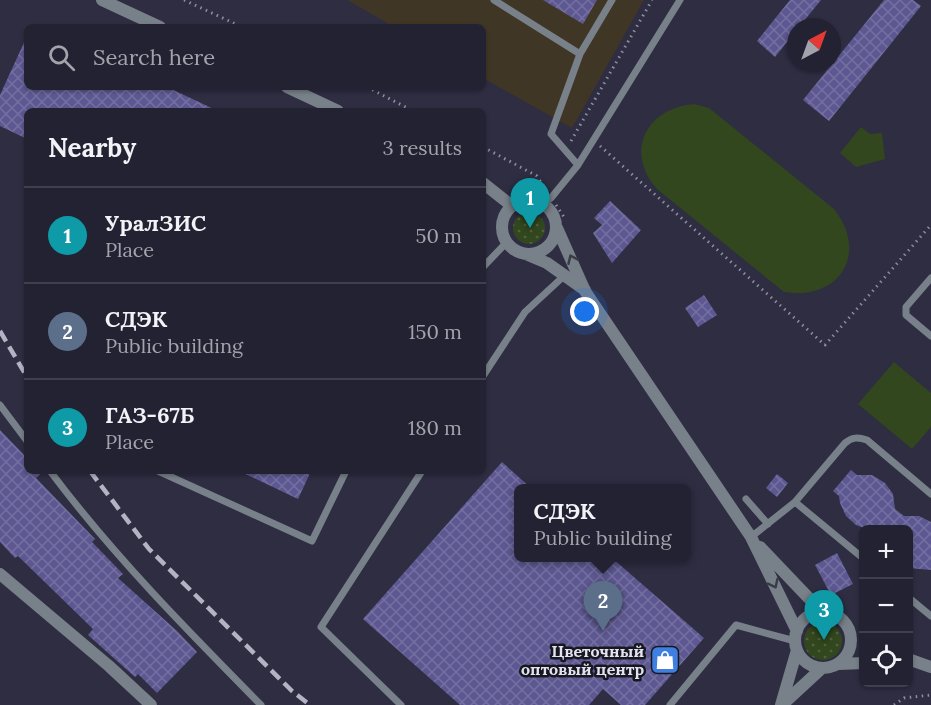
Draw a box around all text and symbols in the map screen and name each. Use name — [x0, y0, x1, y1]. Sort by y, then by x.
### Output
north arrow — [787, 18, 841, 72]
search box — [24, 24, 486, 90]
icon: search — [45, 41, 78, 74]
text: Search here — [93, 43, 215, 71]
text: Nearby — [48, 131, 136, 164]
text: 3 results — [383, 135, 462, 160]
pin: 1 — [510, 178, 550, 228]
text: УралЗИС — [105, 209, 206, 237]
text: 1 — [63, 223, 72, 248]
text: 50 m — [416, 223, 462, 248]
text: Place — [105, 237, 154, 262]
one-way arrow — [567, 254, 579, 265]
your location — [570, 297, 599, 326]
text: СДЭК — [105, 305, 167, 333]
text: 2 — [62, 319, 73, 344]
text: 150 m — [408, 319, 462, 344]
text: Public building — [105, 333, 243, 358]
text: ГАЗ-67Б — [105, 401, 194, 429]
text: 3 — [62, 415, 73, 440]
text: 180 m — [408, 415, 462, 440]
text: Place — [105, 429, 154, 454]
popup — [514, 484, 691, 562]
text: СДЭК — [533, 497, 596, 525]
text: Public building — [533, 525, 672, 550]
map controls — [859, 525, 913, 687]
button: + — [859, 525, 913, 579]
one-way arrow — [767, 577, 778, 588]
button: − — [859, 579, 913, 633]
pin: 2 — [584, 582, 622, 631]
pin: 3 — [804, 590, 844, 640]
button: locate — [859, 633, 913, 687]
place label: Цветочный оптовый центр — [521, 641, 644, 679]
shop icon: Цветочный оптовый центр — [649, 644, 681, 676]

